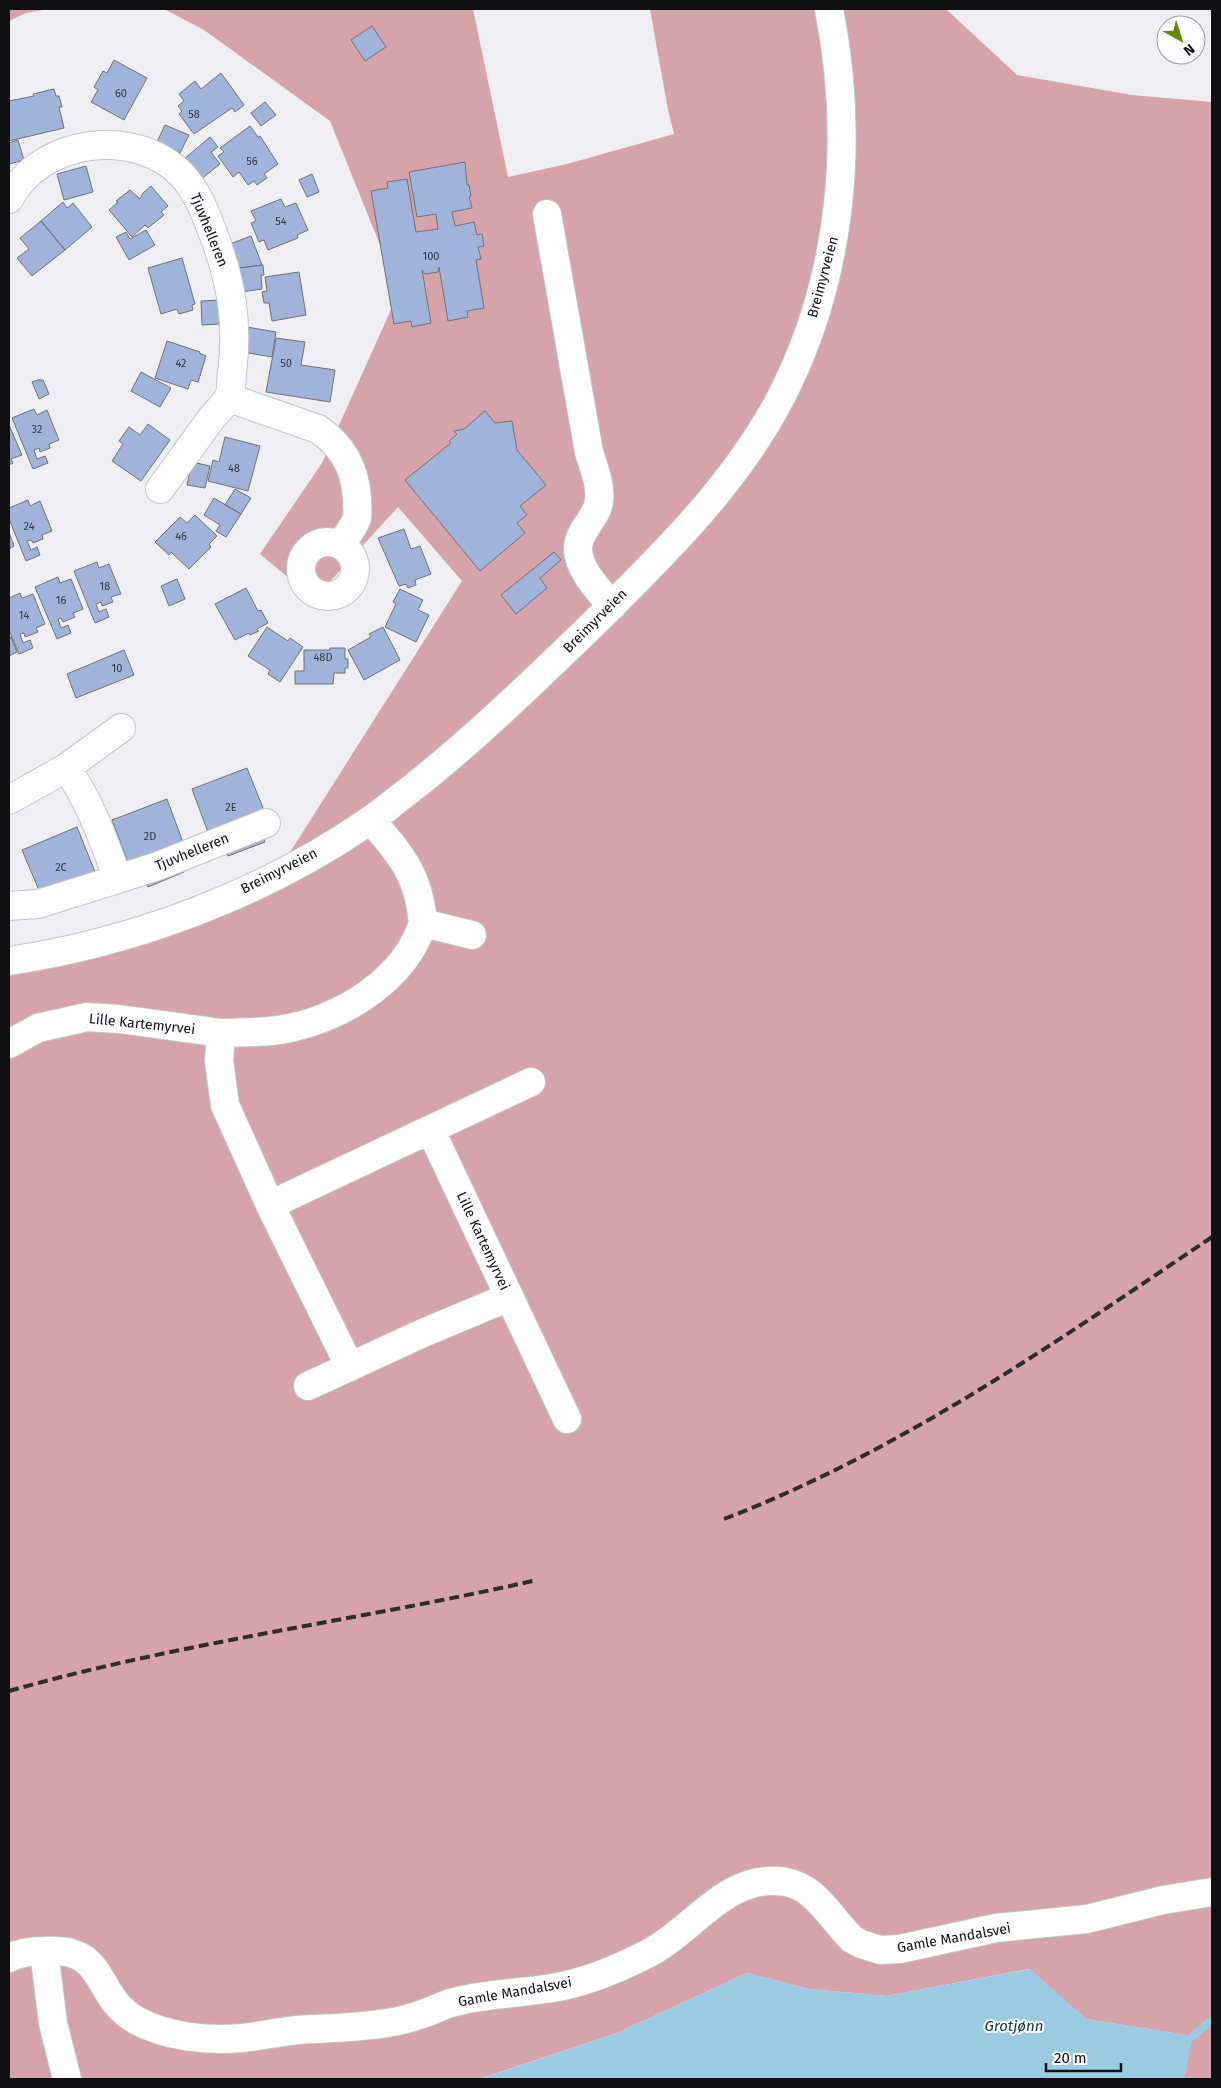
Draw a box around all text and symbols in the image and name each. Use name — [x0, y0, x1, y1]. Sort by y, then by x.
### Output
north arrow — [1156, 15, 1206, 65]
text: N — [1180, 40, 1198, 59]
house number: 60 — [115, 87, 127, 100]
house number: 58 — [188, 108, 200, 121]
house number: 56 — [246, 155, 258, 168]
street label: Tjuvhelleren — [186, 191, 232, 269]
house number: 54 — [275, 215, 287, 228]
street label: Breimyrveien — [804, 234, 842, 320]
house number: 100 — [422, 250, 440, 263]
house number: 42 — [175, 357, 187, 370]
house number: 50 — [280, 357, 292, 370]
house number: 32 — [32, 423, 42, 436]
house number: 48 — [228, 462, 240, 475]
house number: 24 — [24, 520, 35, 533]
house number: 46 — [175, 530, 187, 543]
house number: 18 — [100, 580, 110, 593]
street label: Breimyrveien — [559, 585, 631, 657]
house number: 16 — [56, 594, 66, 607]
house number: 14 — [19, 609, 29, 622]
house number: 48D — [314, 651, 333, 664]
house number: 10 — [112, 662, 122, 675]
house number: 2E — [225, 801, 237, 814]
street label: Tjuvhelleren — [153, 829, 231, 875]
house number: 2D — [144, 830, 156, 843]
street label: Breimyrveien — [238, 844, 320, 898]
house number: 2C — [55, 861, 67, 874]
street label: Lille Kartemyrvei — [88, 1010, 196, 1038]
street label: Lille Kartemyrvei — [453, 1189, 513, 1293]
street label: Gamle Mandalsvei — [896, 1920, 1012, 1956]
street label: Gamle Mandalsvei — [457, 1974, 573, 2010]
water label: Grotjønn — [985, 2017, 1043, 2035]
scale bar — [1046, 2040, 1121, 2072]
text: 20 m — [1054, 2049, 1087, 2067]

